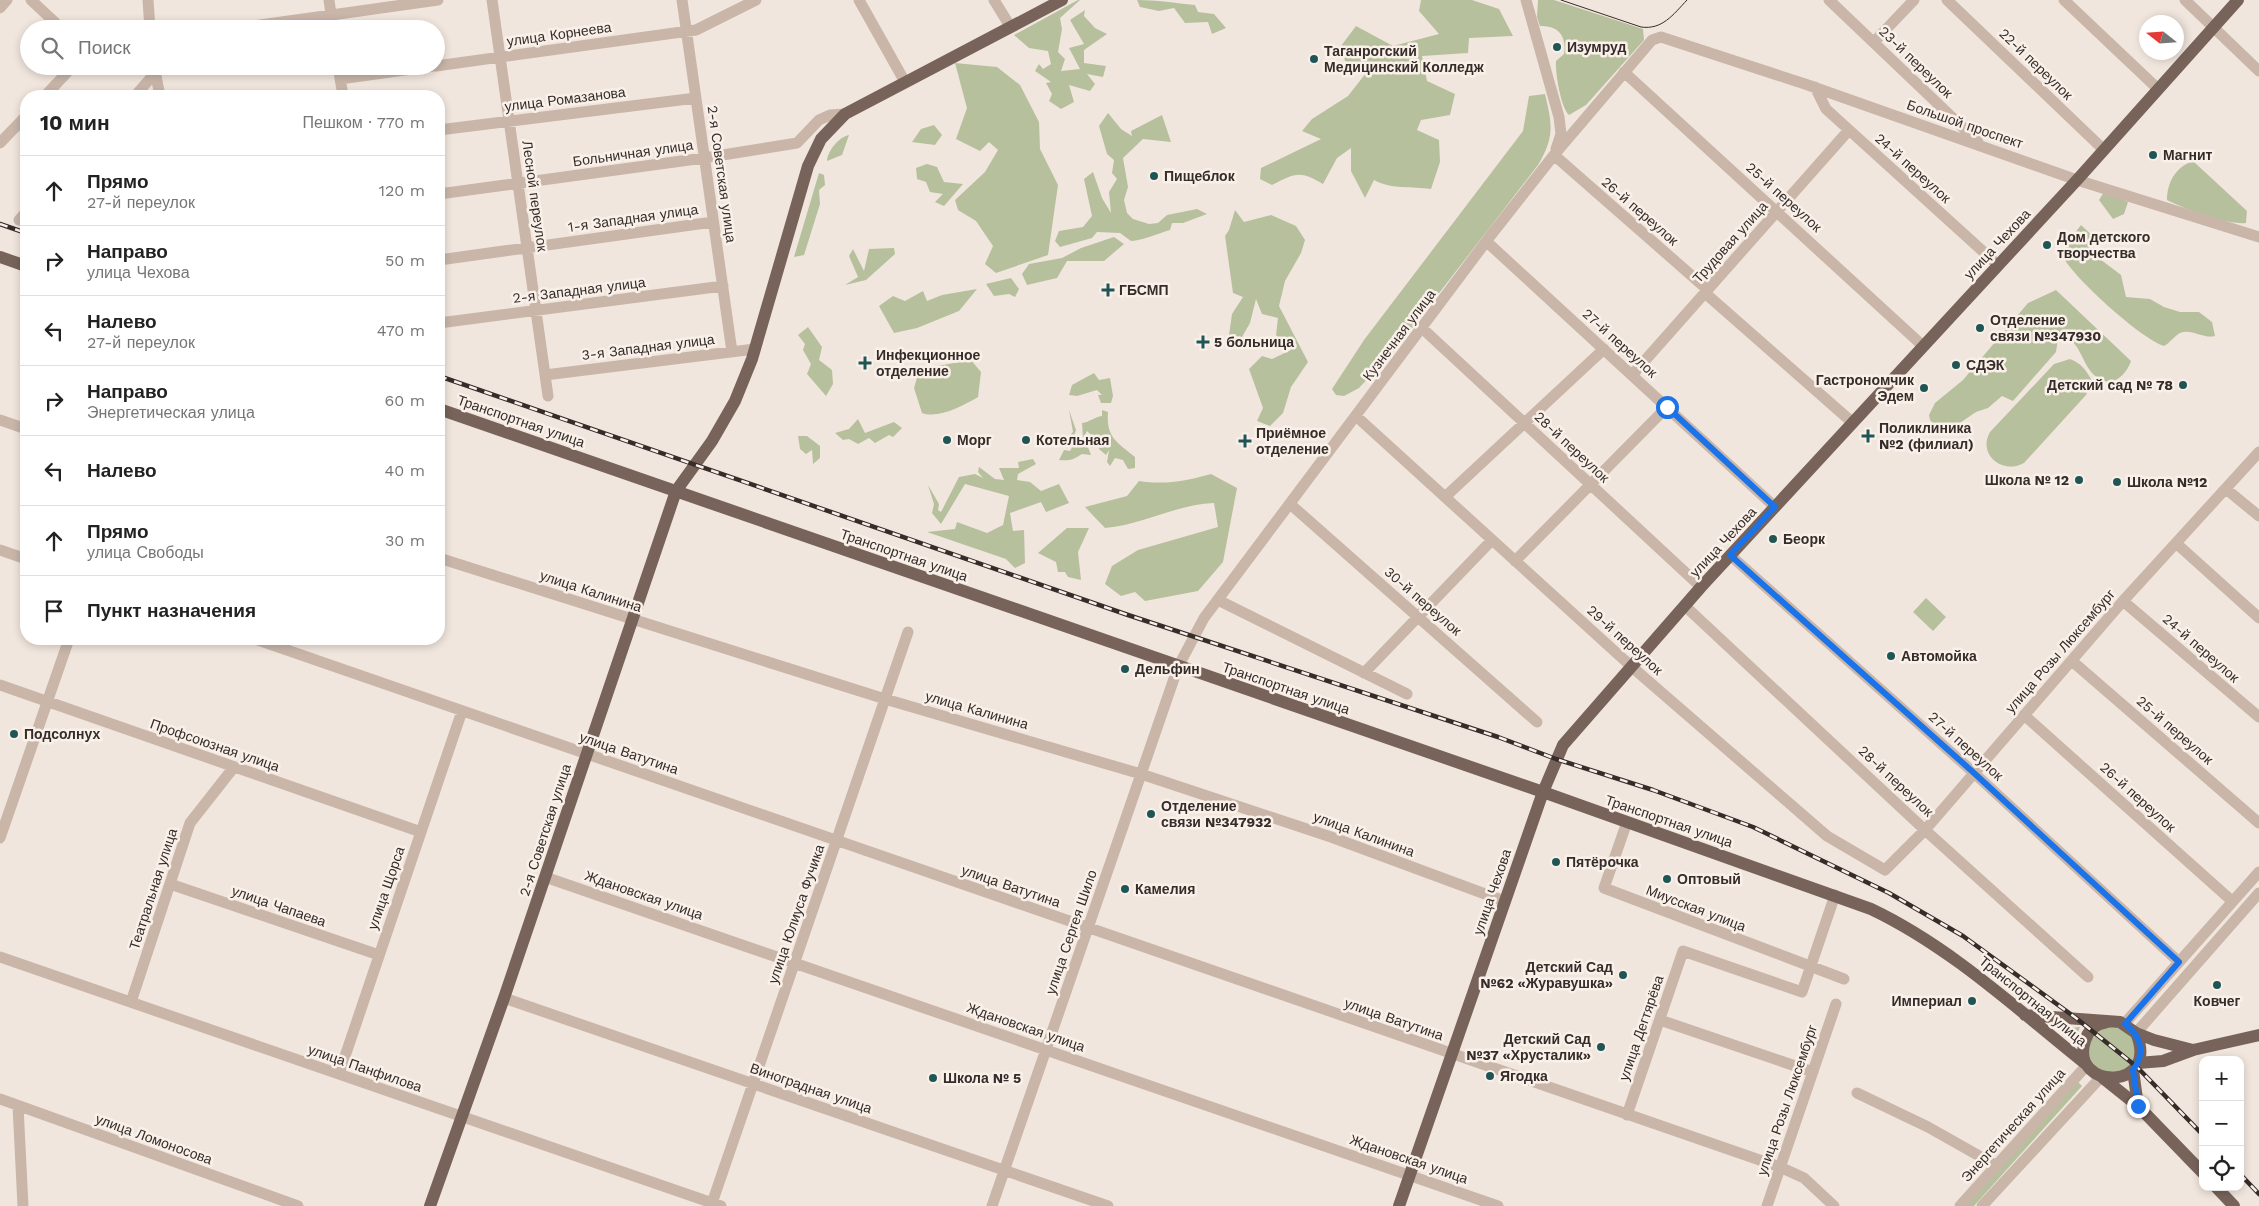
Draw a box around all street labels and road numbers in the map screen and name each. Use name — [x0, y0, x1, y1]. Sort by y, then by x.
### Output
street label: улица Корнеева — [506, 19, 612, 49]
street label: 23-й переулок — [1876, 23, 1957, 102]
street label: 22-й переулок — [1996, 25, 2077, 104]
street label: улица Ромазанова — [504, 84, 627, 114]
street label: Большой проспект — [1905, 97, 2026, 152]
street label: 2-я Советская улица — [704, 104, 740, 244]
street label: 24-й переулок — [1872, 130, 1955, 207]
street label: Больничная улица — [572, 137, 694, 169]
street label: Лесной переулок — [519, 140, 551, 253]
street label: 25-й переулок — [1743, 159, 1826, 236]
street label: 26-й переулок — [1598, 173, 1682, 249]
street label: Трудовая улица — [1689, 198, 1771, 286]
street label: 1-я Западная улица — [567, 201, 699, 235]
street label: улица Чехова — [1961, 206, 2034, 282]
street label: 2-я Западная улица — [512, 274, 646, 306]
street label: Кузнечная улица — [1359, 286, 1439, 384]
street label: 27-й переулок — [1580, 305, 1661, 381]
street label: 3-я Западная улица — [581, 331, 716, 363]
street label: Транспортная улица — [455, 392, 587, 450]
street label: 28-й переулок — [1531, 408, 1613, 486]
street label: улица Чехова — [1687, 504, 1760, 580]
street label: Транспортная улица — [838, 526, 970, 584]
street label: 30-й переулок — [1381, 563, 1465, 639]
street label: улица Калинина — [538, 567, 644, 615]
street label: улица Розы Люксембург — [2002, 586, 2118, 716]
street label: 29-й переулок — [1584, 602, 1667, 679]
street label: 24-й переулок — [2160, 611, 2243, 686]
street label: Транспортная улица — [1220, 659, 1352, 717]
street label: улица Калинина — [924, 688, 1030, 732]
street label: 25-й переулок — [2134, 693, 2217, 768]
street label: 27-й переулок — [1926, 708, 2007, 784]
street label: Профсоюзная улица — [148, 715, 282, 775]
street label: улица Ватутина — [578, 729, 681, 777]
street label: 28-й переулок — [1855, 742, 1937, 820]
street label: 26-й переулок — [2097, 759, 2180, 836]
street label: 2-я Советская улица — [516, 762, 574, 898]
street label: Транспортная улица — [1603, 792, 1735, 850]
street label: улица Калинина — [1311, 808, 1417, 860]
street label: Театральная улица — [126, 826, 180, 952]
street label: улица Юлиуса Фучика — [765, 842, 827, 986]
street label: улица Щорса — [364, 844, 408, 932]
street label: улица Чехова — [1470, 847, 1514, 937]
street label: улица Ватутина — [960, 862, 1063, 910]
street label: Ждановская улица — [583, 867, 705, 923]
street label: улица Сергея Шило — [1042, 867, 1100, 996]
street label: улица Чапаева — [230, 882, 328, 930]
street label: Миусская улица — [1644, 882, 1748, 934]
street label: Транспортная улица — [1976, 953, 2090, 1049]
street label: улица Дегтярёва — [1615, 973, 1667, 1083]
street label: улица Ватутина — [1343, 995, 1446, 1043]
street label: Ждановская улица — [965, 999, 1087, 1055]
street label: улица Розы Люксембург — [1754, 1022, 1820, 1178]
street label: улица Панфилова — [306, 1041, 424, 1095]
street label: Виноградная улица — [748, 1060, 874, 1116]
street label: Энергетическая улица — [1958, 1065, 2068, 1185]
street label: улица Ломоносова — [93, 1110, 215, 1168]
street label: Ждановская улица — [1348, 1131, 1470, 1187]

